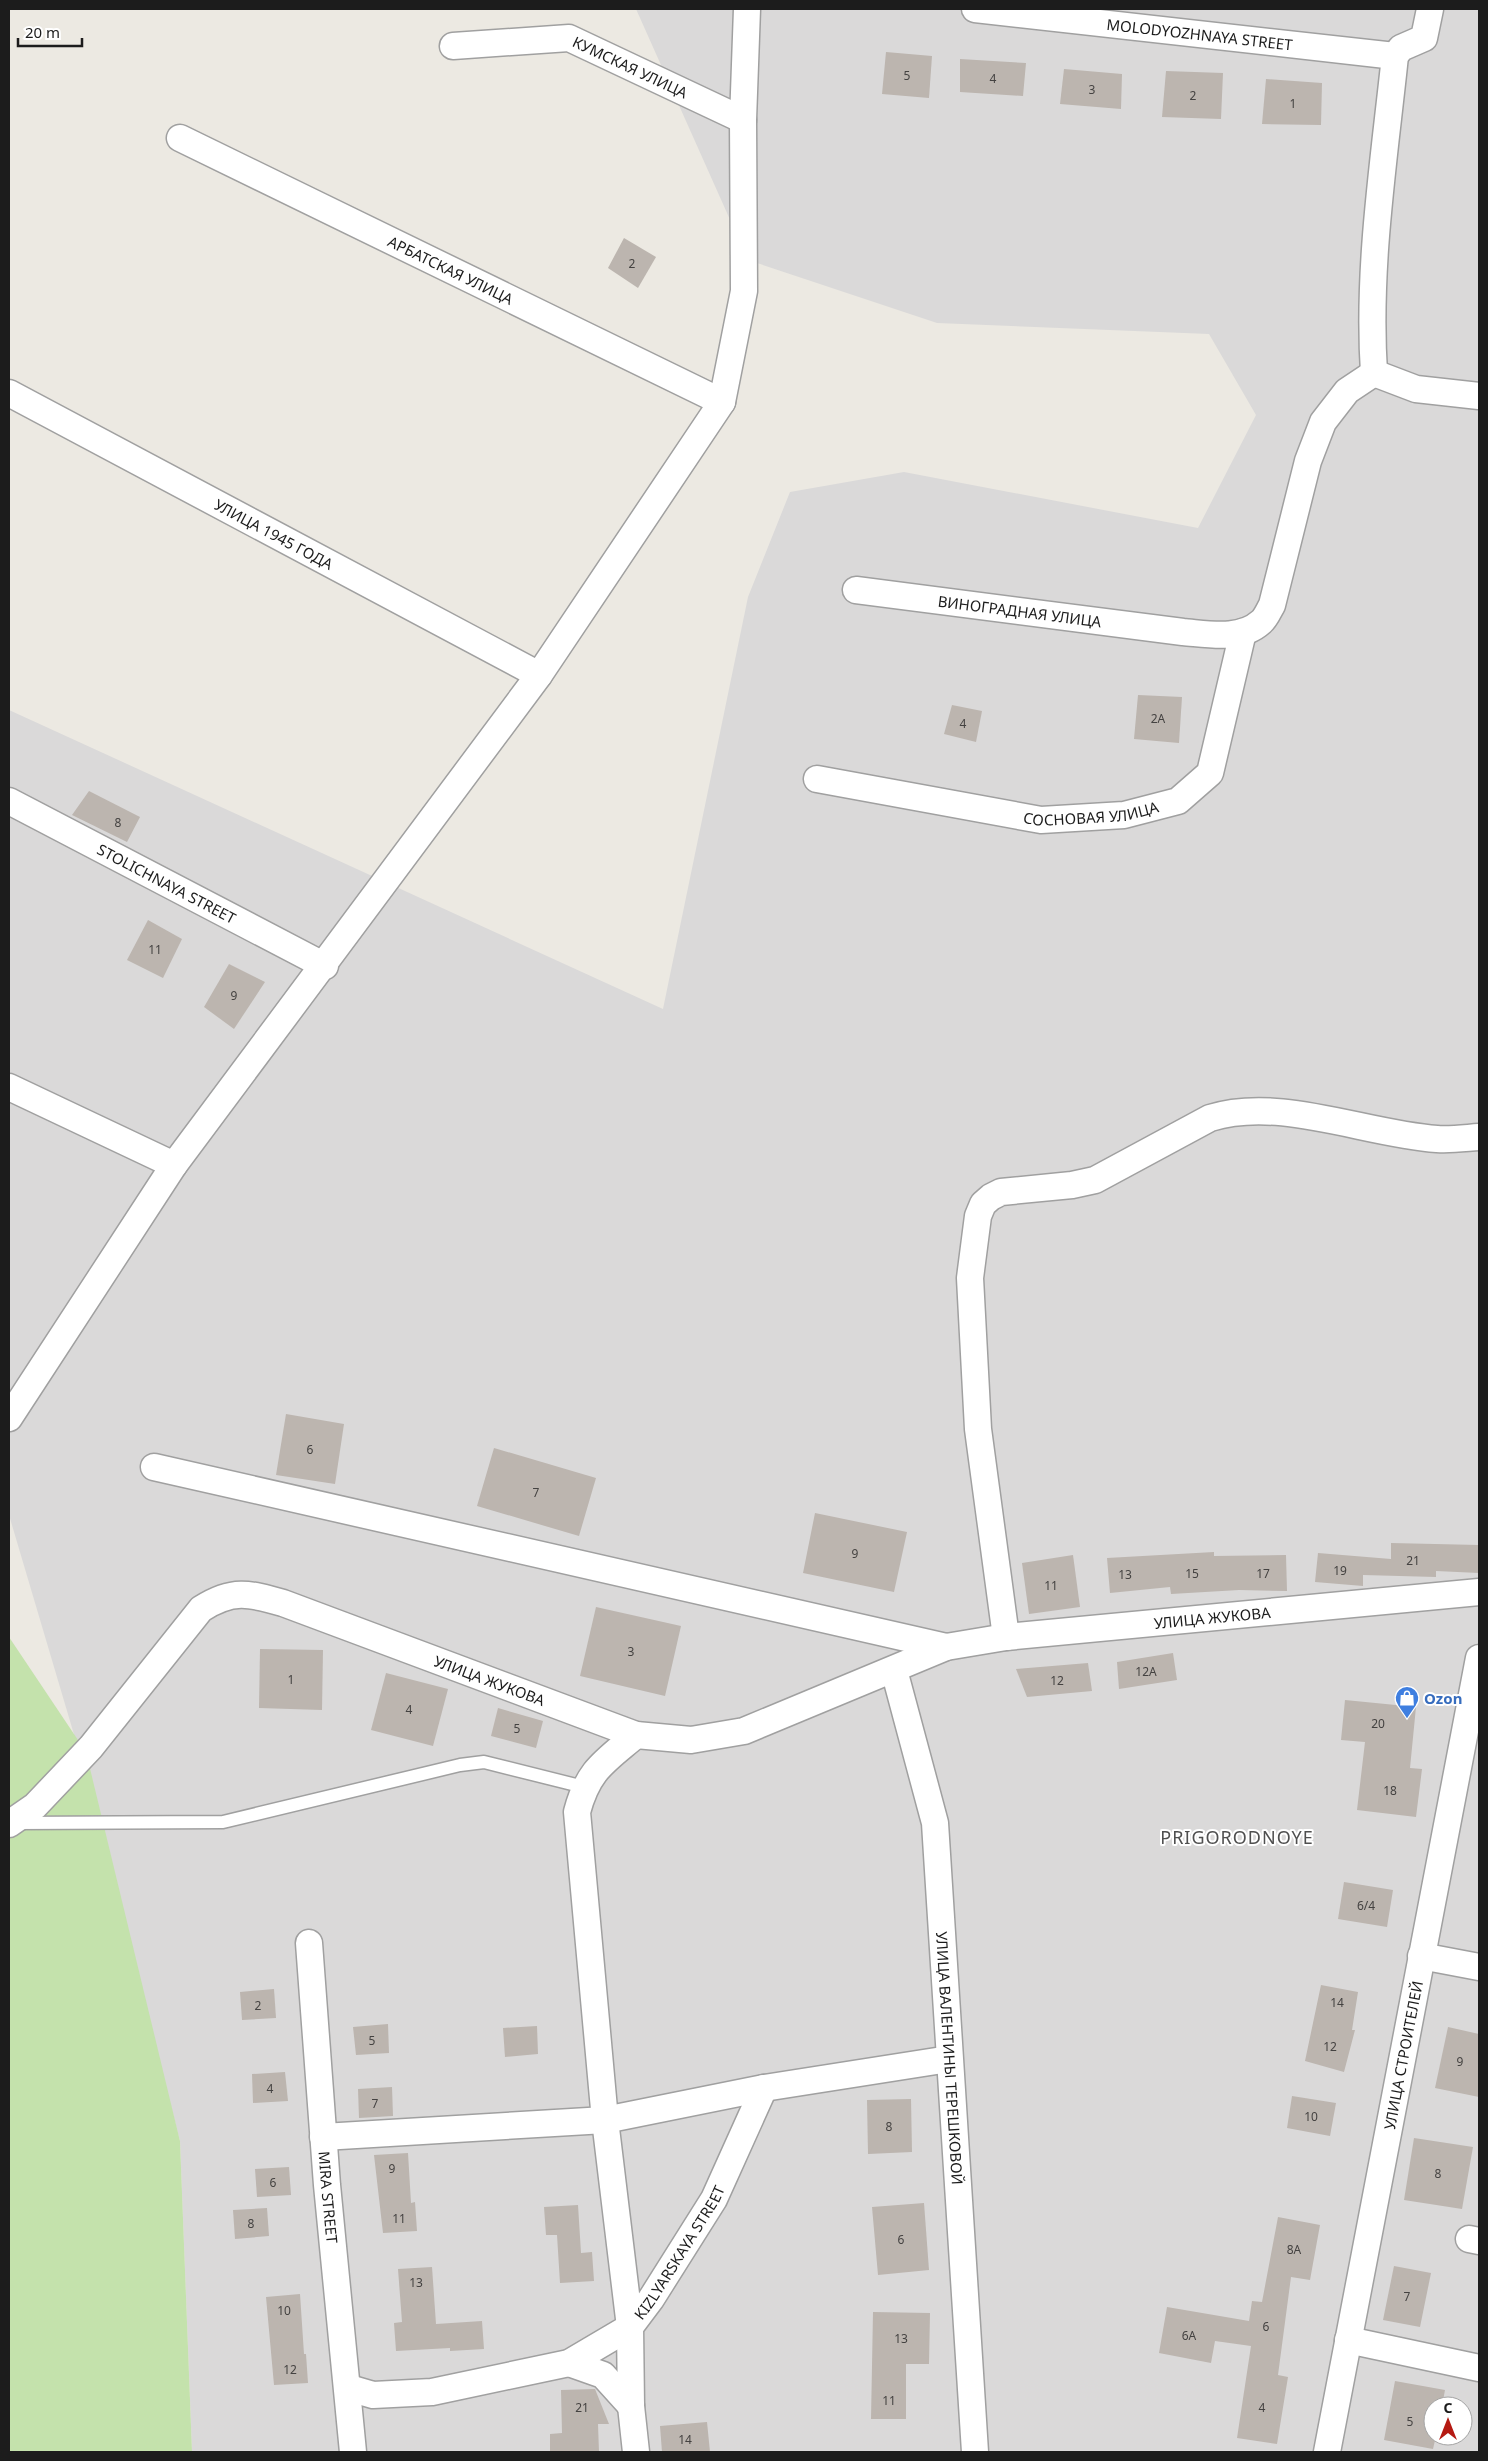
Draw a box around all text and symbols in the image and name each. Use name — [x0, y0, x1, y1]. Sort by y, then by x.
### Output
street label: MOLODYOZHNAYA STREET — [1106, 14, 1294, 55]
scale bar — [18, 15, 81, 47]
text: 20 m — [25, 22, 60, 42]
street label: КУМСКАЯ УЛИЦА — [570, 31, 691, 103]
house number: 5 — [904, 67, 911, 84]
house number: 4 — [990, 70, 997, 87]
house number: 3 — [1089, 81, 1096, 98]
house number: 2 — [1190, 87, 1197, 104]
house number: 1 — [1290, 95, 1296, 112]
street label: АРБАТСКАЯ УЛИЦА — [385, 231, 517, 309]
house number: 2 — [629, 255, 636, 272]
street label: УЛИЦА 1945 ГОДА — [211, 494, 337, 574]
street label: ВИНОГРАДНАЯ УЛИЦА — [937, 591, 1103, 631]
house number: 2А — [1151, 710, 1166, 727]
house number: 4 — [960, 715, 967, 732]
street label: СОСНОВАЯ УЛИЦА — [1022, 796, 1161, 830]
house number: 8 — [115, 814, 122, 831]
street label: STOLICHNAYA STREET — [94, 839, 240, 928]
house number: 11 — [148, 941, 162, 958]
house number: 9 — [231, 987, 238, 1004]
house number: 6 — [307, 1441, 314, 1458]
house number: 7 — [533, 1484, 540, 1501]
house number: 9 — [852, 1545, 859, 1562]
house number: 21 — [1406, 1552, 1420, 1569]
house number: 19 — [1333, 1562, 1347, 1579]
house number: 15 — [1185, 1565, 1199, 1582]
house number: 17 — [1256, 1565, 1270, 1582]
house number: 13 — [1118, 1566, 1132, 1583]
house number: 11 — [1044, 1577, 1058, 1594]
street label: УЛИЦА ЖУКОВА — [1153, 1602, 1272, 1633]
house number: 3 — [628, 1643, 635, 1660]
street label: УЛИЦА ЖУКОВА — [431, 1650, 548, 1710]
house number: 12А — [1135, 1663, 1157, 1680]
house number: 1 — [288, 1671, 294, 1688]
house number: 12 — [1050, 1672, 1064, 1689]
shop icon: Ozon — [1394, 1685, 1420, 1719]
place label: Ozon — [1424, 1688, 1462, 1708]
house number: 4 — [406, 1701, 413, 1718]
house number: 20 — [1371, 1715, 1385, 1732]
house number: 5 — [514, 1720, 521, 1737]
house number: 18 — [1383, 1782, 1397, 1799]
district label: PRIGORODNOYE — [1160, 1825, 1314, 1849]
house number: 6/4 — [1357, 1897, 1375, 1914]
street label: УЛИЦА ВАЛЕНТИНЫ ТЕРЕШКОВОЙ — [932, 1931, 968, 2185]
street label: УЛИЦА СТРОИТЕЛЕЙ — [1379, 1979, 1427, 2131]
house number: 14 — [1330, 1994, 1344, 2011]
house number: 2 — [255, 1997, 262, 2014]
house number: 5 — [369, 2032, 376, 2049]
house number: 12 — [1323, 2038, 1337, 2055]
house number: 9 — [1457, 2053, 1464, 2070]
house number: 4 — [267, 2080, 274, 2097]
house number: 7 — [372, 2095, 379, 2112]
house number: 10 — [1304, 2108, 1318, 2125]
house number: 8 — [886, 2118, 893, 2135]
street label: MIRA STREET — [315, 2150, 343, 2245]
house number: 9 — [389, 2160, 396, 2177]
house number: 8 — [1435, 2165, 1442, 2182]
house number: 6 — [270, 2174, 277, 2191]
street label: KIZLYARSKAYA STREET — [629, 2181, 729, 2323]
house number: 11 — [392, 2210, 406, 2227]
house number: 8 — [248, 2215, 255, 2232]
house number: 6 — [898, 2231, 905, 2248]
house number: 8А — [1287, 2241, 1302, 2258]
house number: 13 — [409, 2274, 423, 2291]
house number: 7 — [1404, 2288, 1411, 2305]
house number: 10 — [277, 2302, 291, 2319]
house number: 6 — [1263, 2318, 1270, 2335]
house number: 6А — [1182, 2327, 1197, 2344]
house number: 13 — [894, 2330, 908, 2347]
house number: 12 — [283, 2361, 297, 2378]
house number: 11 — [882, 2392, 896, 2409]
north arrow — [1423, 2396, 1473, 2446]
text: С — [1443, 2398, 1453, 2417]
house number: 21 — [575, 2399, 589, 2416]
house number: 4 — [1259, 2399, 1266, 2416]
house number: 5 — [1407, 2413, 1414, 2430]
house number: 14 — [678, 2431, 692, 2448]

